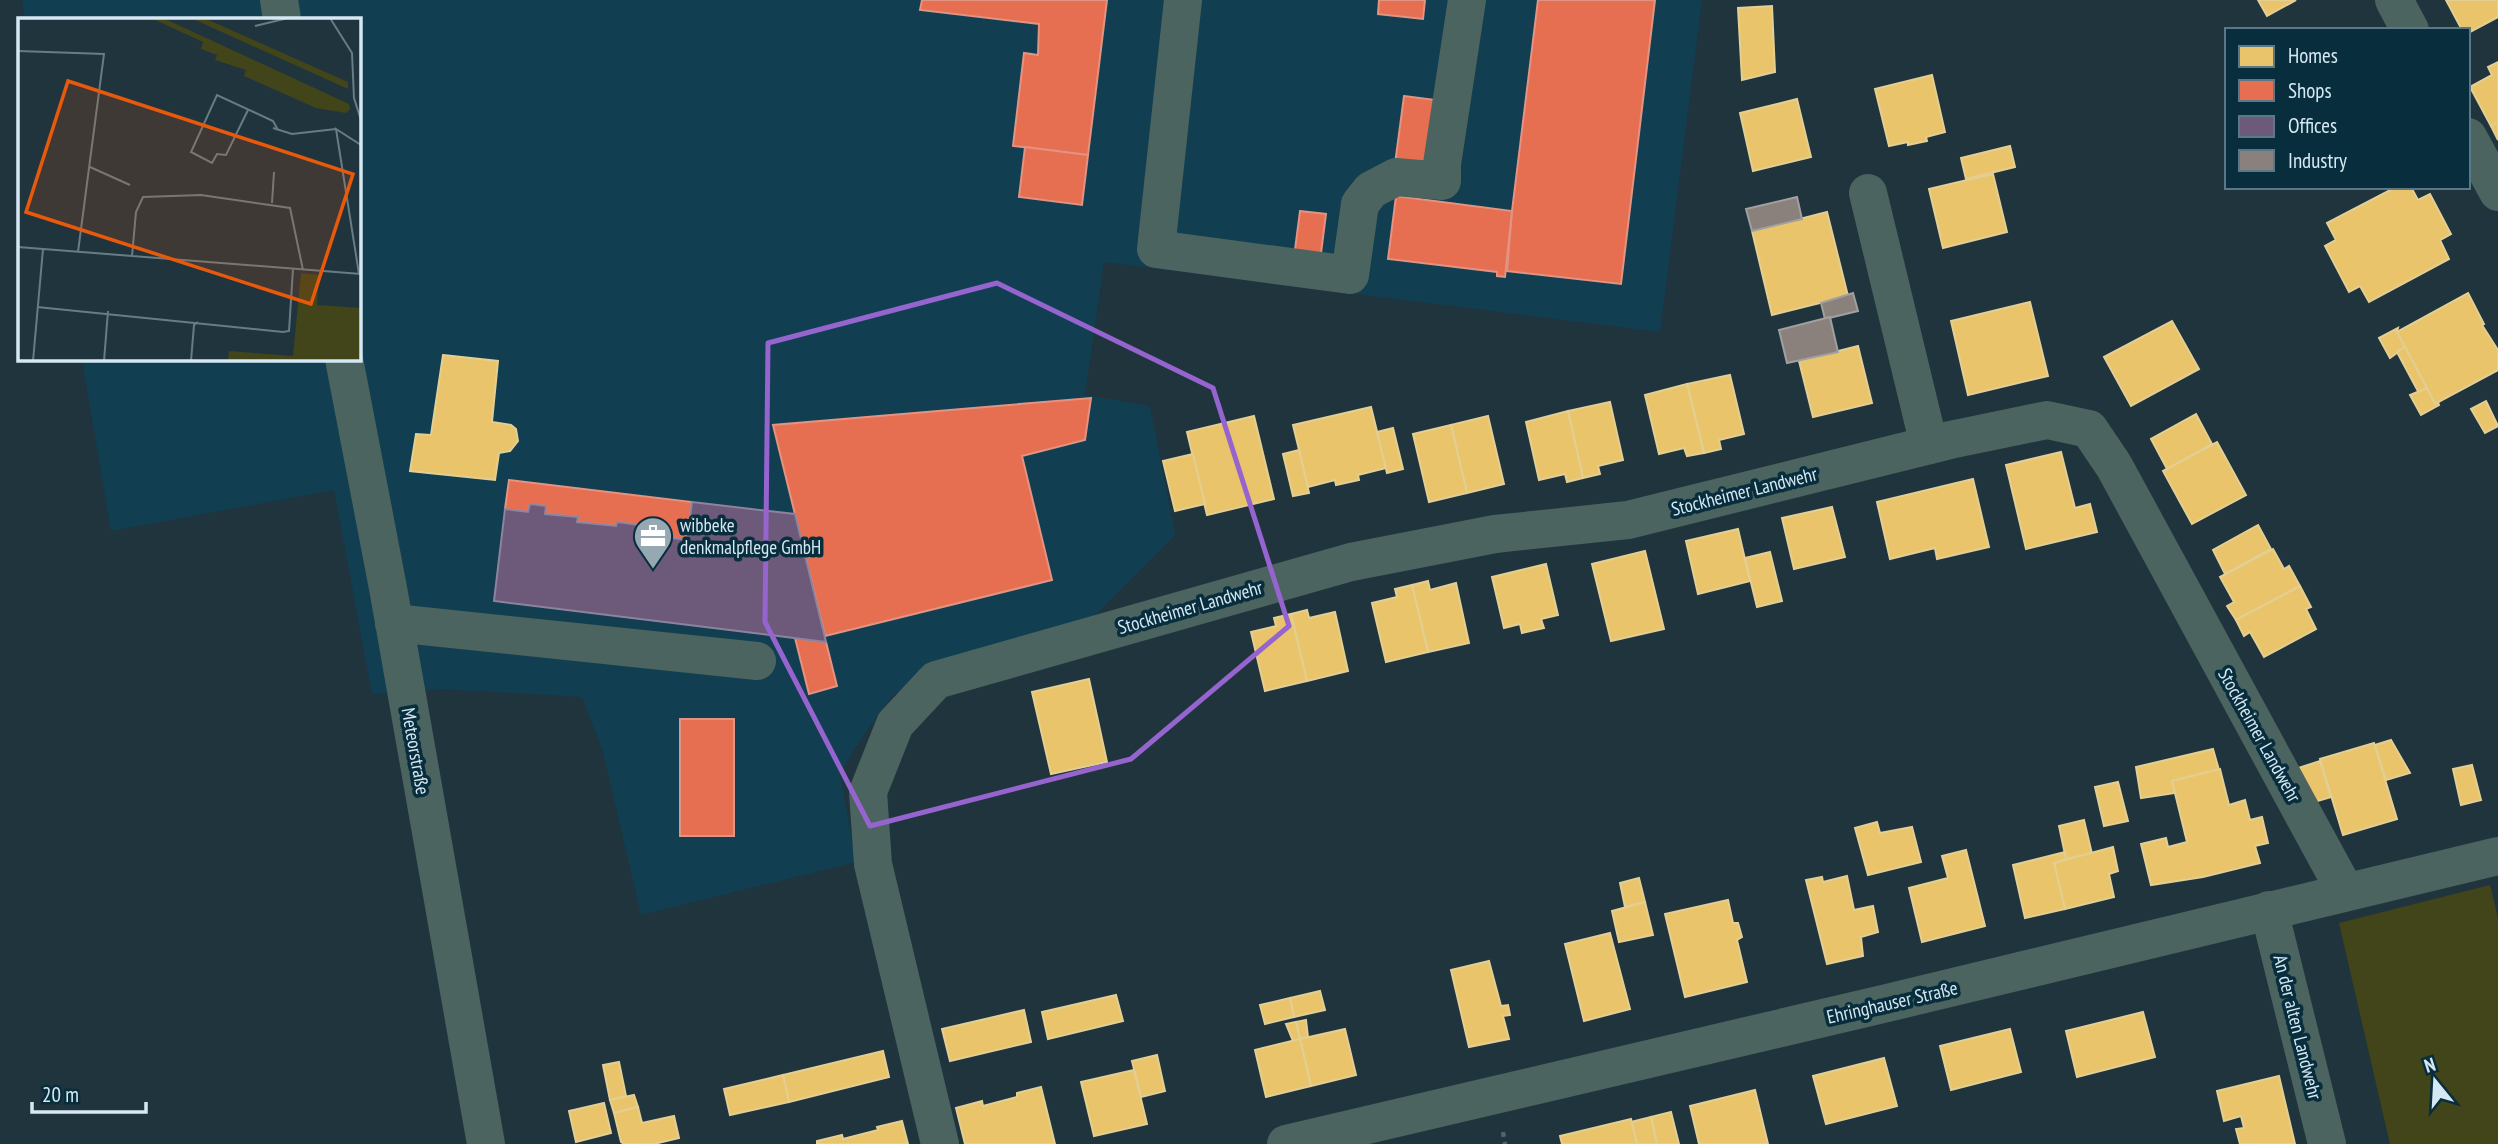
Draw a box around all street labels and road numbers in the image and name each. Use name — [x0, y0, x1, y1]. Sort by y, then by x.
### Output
street label: Stockheimer Landwehr — [1669, 461, 1820, 521]
street label: Stockheimer Landwehr — [1115, 575, 1266, 639]
street label: Stockheimer Landwehr — [2213, 664, 2307, 807]
street label: Meteorstraße — [397, 706, 435, 796]
street label: An der alten Landwehr — [2268, 952, 2328, 1103]
street label: Ehringhauser Straße — [1824, 975, 1960, 1029]

